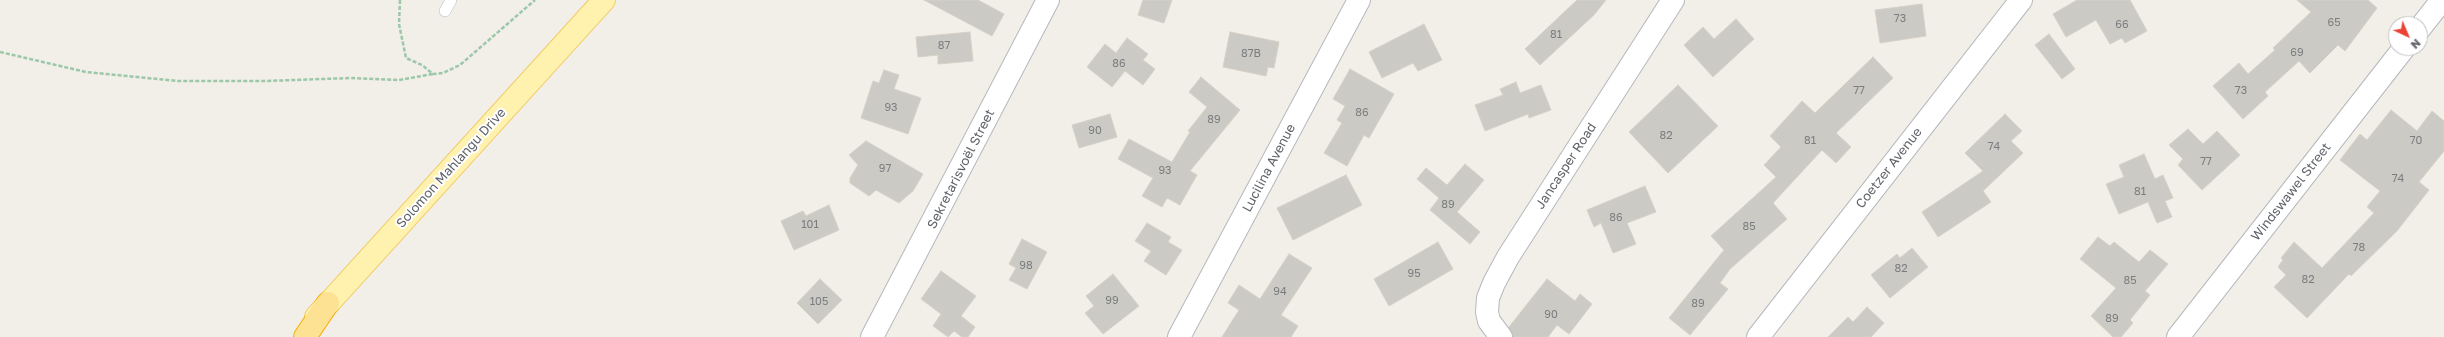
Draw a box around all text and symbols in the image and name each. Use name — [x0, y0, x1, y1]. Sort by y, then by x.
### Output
house number: 73 — [1894, 12, 1906, 26]
house number: 65 — [2327, 16, 2341, 30]
north arrow — [2388, 16, 2428, 56]
house number: 66 — [2115, 18, 2129, 32]
house number: 81 — [1550, 28, 1562, 42]
text: N — [2408, 37, 2424, 52]
house number: 87 — [938, 39, 950, 53]
house number: 69 — [2290, 46, 2304, 60]
house number: 87B — [1241, 47, 1261, 61]
house number: 86 — [1112, 57, 1126, 71]
house number: 77 — [1853, 84, 1865, 98]
house number: 73 — [2235, 84, 2247, 98]
house number: 93 — [884, 101, 898, 115]
street label: Solomon Mahlangu Drive — [393, 105, 509, 231]
house number: 86 — [1355, 106, 1369, 120]
street label: Sekretarisvoël Street — [924, 107, 998, 231]
house number: 89 — [1207, 113, 1221, 127]
street label: Jancasper Road — [1532, 120, 1600, 212]
street label: Lucilina Avenue — [1239, 121, 1299, 215]
house number: 90 — [1088, 124, 1102, 138]
street label: Coetzer Avenue — [1853, 125, 1925, 211]
house number: 82 — [1659, 129, 1673, 143]
house number: 81 — [1804, 134, 1816, 148]
house number: 70 — [2410, 134, 2422, 148]
house number: 74 — [1988, 140, 2000, 154]
street label: Windswawel Street — [2248, 140, 2334, 244]
house number: 77 — [2200, 155, 2212, 169]
house number: 97 — [879, 162, 891, 176]
house number: 93 — [1158, 164, 1172, 178]
house number: 74 — [2392, 172, 2404, 186]
house number: 81 — [2134, 185, 2146, 199]
house number: 89 — [1441, 198, 1455, 212]
house number: 86 — [1609, 211, 1623, 225]
house number: 101 — [801, 218, 819, 232]
house number: 85 — [1742, 220, 1756, 234]
house number: 78 — [2353, 241, 2365, 255]
house number: 98 — [1019, 259, 1033, 273]
house number: 82 — [1894, 262, 1908, 276]
house number: 95 — [1407, 267, 1421, 281]
house number: 82 — [2301, 273, 2315, 287]
house number: 85 — [2123, 274, 2137, 288]
house number: 94 — [1273, 285, 1287, 299]
house number: 99 — [1105, 294, 1119, 308]
house number: 105 — [810, 295, 828, 309]
house number: 89 — [1691, 297, 1705, 311]
house number: 90 — [1544, 308, 1558, 322]
house number: 89 — [2105, 312, 2119, 326]

